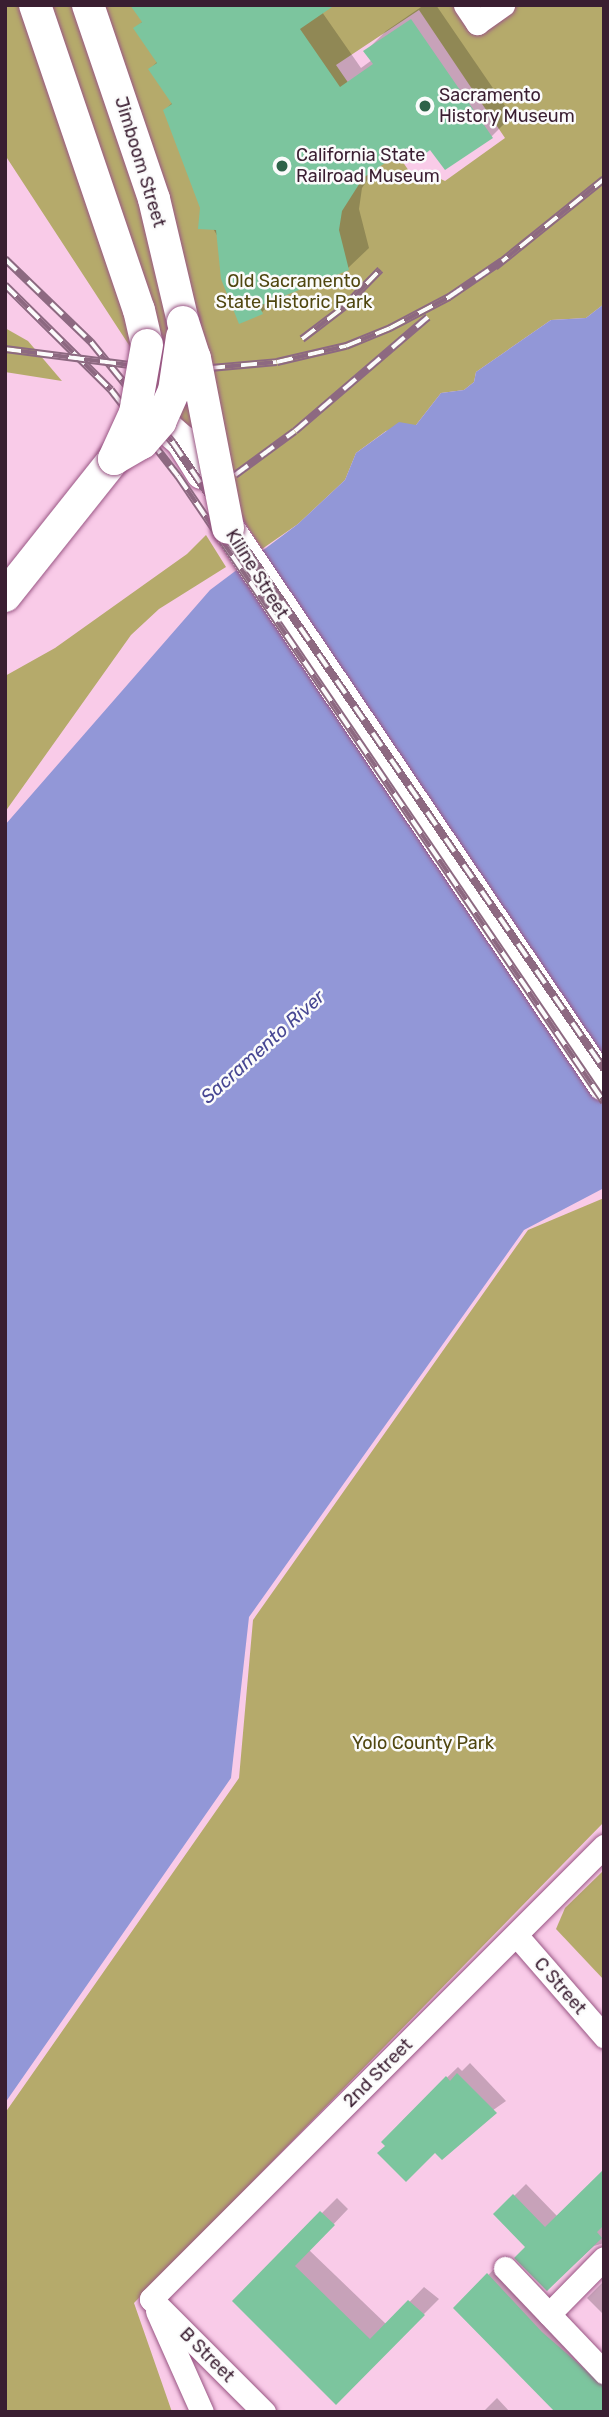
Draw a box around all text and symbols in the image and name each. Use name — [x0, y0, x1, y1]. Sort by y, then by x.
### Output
place label: Sacramento History Museum — [439, 85, 575, 128]
street label: Jimboom Street — [110, 94, 170, 230]
marker: Sacramento History Museum — [417, 98, 433, 114]
place label: California State Railroad Museum — [296, 145, 440, 188]
marker: California State Railroad Museum — [274, 158, 290, 174]
park label: Old Sacramento State Historic Park — [216, 271, 372, 314]
street label: Kiline Street — [221, 525, 293, 623]
water label: Sacramento River — [196, 985, 330, 1109]
park label: Yolo County Park — [352, 1732, 494, 1754]
street label: C Street — [529, 1953, 591, 2019]
street label: 2nd Street — [339, 2034, 417, 2112]
street label: B Street — [175, 2323, 239, 2387]

